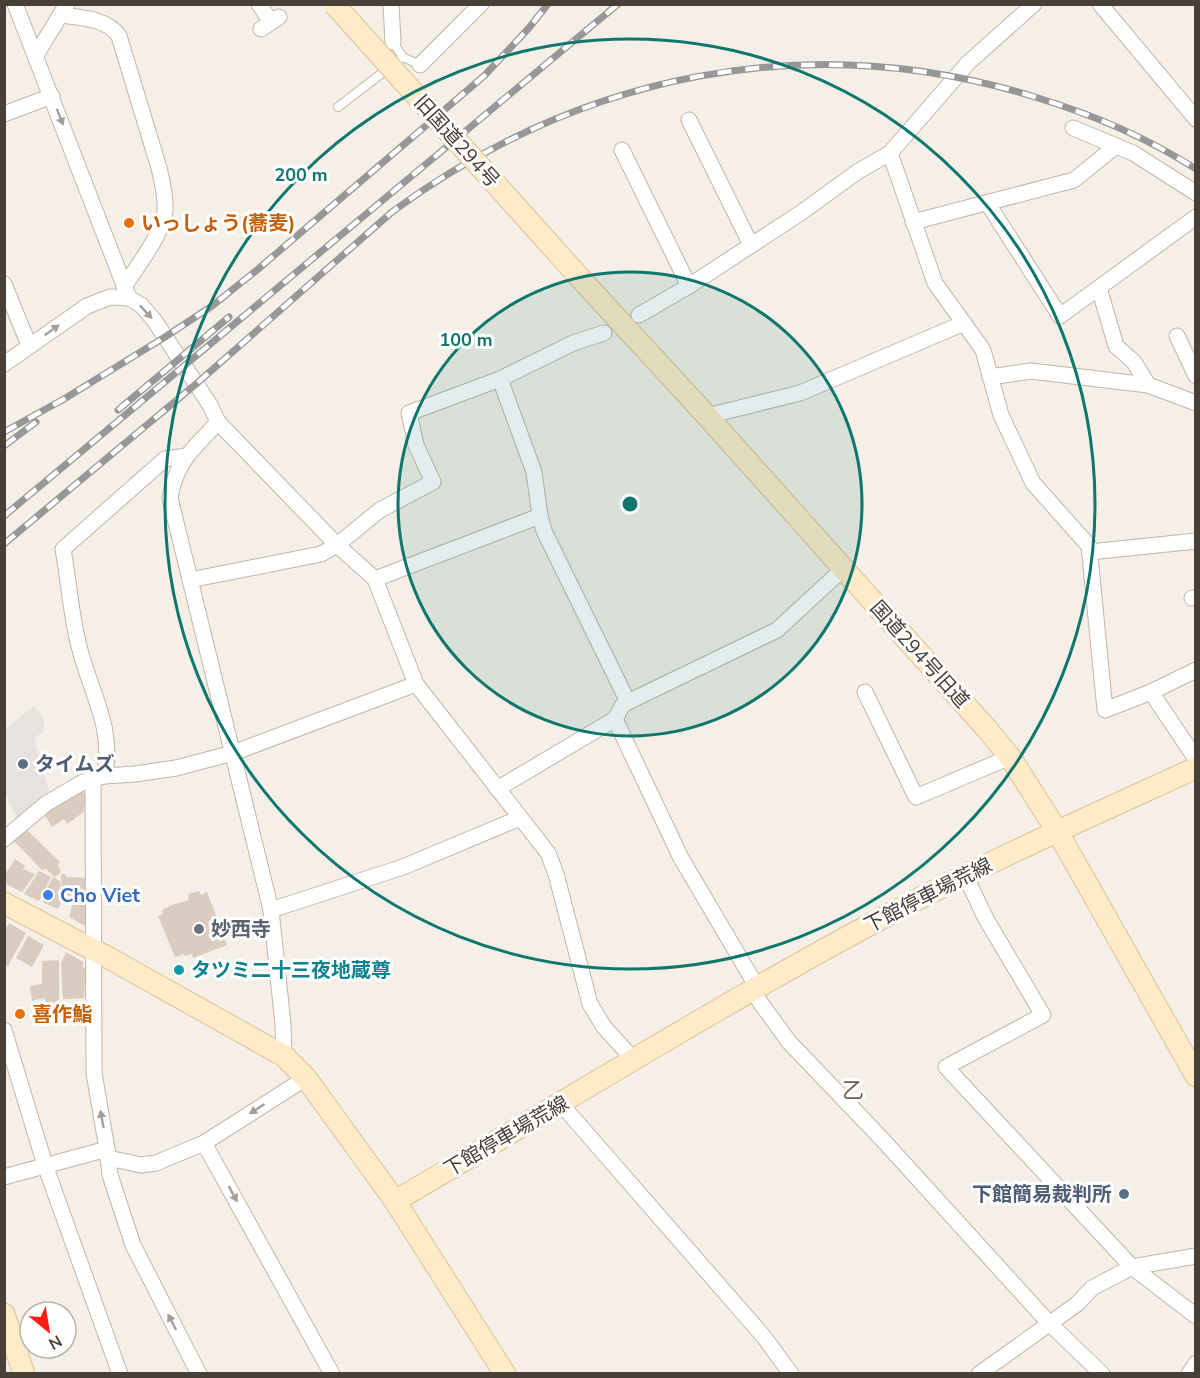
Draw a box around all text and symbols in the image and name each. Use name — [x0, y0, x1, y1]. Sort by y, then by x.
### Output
street label: 旧国道294号 — [408, 89, 505, 193]
one-way arrow — [55, 109, 65, 127]
text: 200 m — [274, 163, 328, 187]
place label: いっしょう(蕎麦) — [141, 210, 295, 237]
marker: いっしょう(蕎麦) — [122, 216, 136, 230]
one-way arrow — [139, 304, 153, 318]
one-way arrow — [43, 324, 59, 336]
text: 100 m — [439, 328, 493, 352]
centre of rings — [620, 494, 640, 514]
street label: 国道294号旧道 — [864, 595, 975, 714]
place label: タイムズ — [35, 751, 115, 778]
marker: タイムズ — [16, 757, 30, 771]
street label: 下館停車場荒線 — [860, 852, 997, 939]
place label: Cho Viet — [60, 882, 140, 909]
marker: Cho Viet — [41, 888, 55, 902]
place label: 妙西寺 — [211, 916, 271, 943]
marker: 妙西寺 — [192, 922, 206, 936]
place label: タツミ二十三夜地蔵尊 — [191, 957, 391, 984]
marker: タツミ二十三夜地蔵尊 — [172, 963, 186, 977]
place label: 喜作鮨 — [32, 1001, 92, 1028]
marker: 喜作鮨 — [13, 1007, 27, 1021]
district label: 乙 — [842, 1076, 864, 1106]
street label: 下館停車場荒線 — [439, 1090, 574, 1183]
one-way arrow — [249, 1104, 265, 1115]
one-way arrow — [98, 1110, 107, 1129]
place label: 下館簡易裁判所 — [972, 1181, 1112, 1208]
one-way arrow — [228, 1186, 238, 1203]
marker: 下館簡易裁判所 — [1117, 1187, 1131, 1201]
north arrow — [18, 1300, 78, 1360]
one-way arrow — [167, 1313, 177, 1330]
text: N — [44, 1330, 66, 1355]

